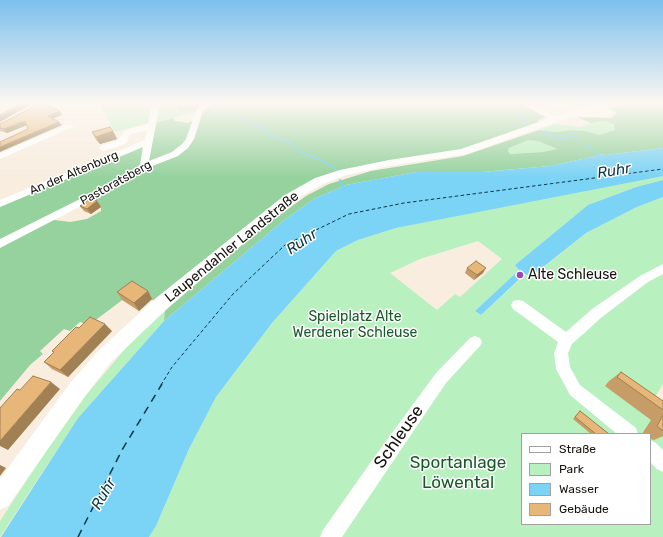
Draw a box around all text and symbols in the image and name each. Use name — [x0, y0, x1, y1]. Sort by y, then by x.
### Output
street label: An der Altenburg — [27, 148, 121, 198]
street label: Pastoratsberg — [78, 158, 154, 208]
water label: Ruhr — [596, 159, 632, 183]
street label: Laupendahler Landstraße — [162, 188, 302, 306]
water label: Ruhr — [283, 225, 321, 259]
place label: Alte Schleuse — [528, 267, 617, 283]
marker: Alte Schleuse — [515, 270, 525, 280]
park label: Spielplatz Alte Werdener Schleuse — [293, 309, 417, 342]
street label: Schleuse — [370, 402, 428, 472]
legend — [521, 433, 651, 525]
text: Straße — [559, 442, 596, 456]
park label: Sportanlage Löwental — [410, 453, 506, 493]
text: Park — [559, 462, 584, 476]
water label: Ruhr — [88, 475, 120, 513]
text: Wasser — [559, 482, 599, 496]
text: Gebäude — [559, 502, 609, 516]

